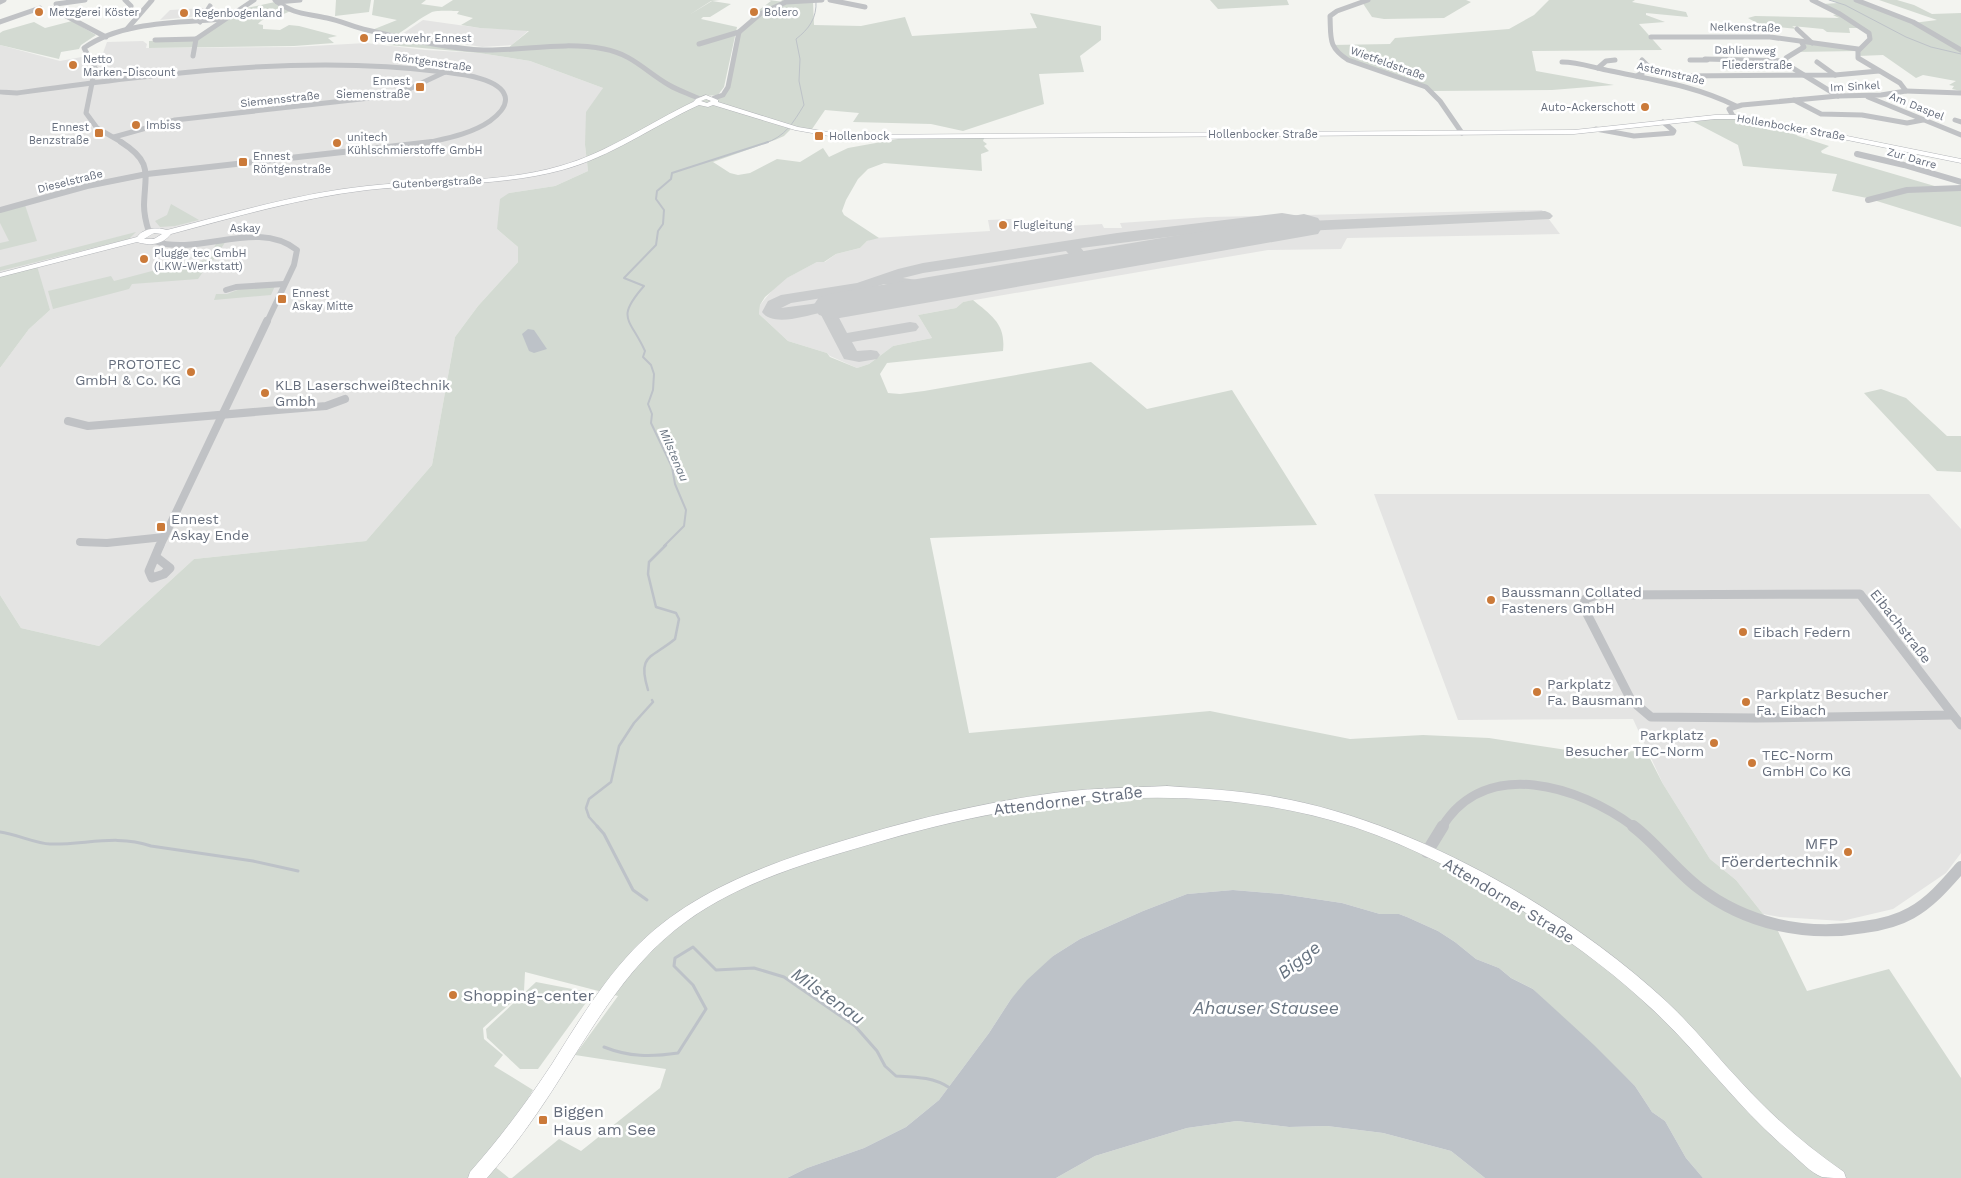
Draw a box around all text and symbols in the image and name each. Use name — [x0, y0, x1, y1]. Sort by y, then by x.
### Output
marker: Metzgerei Köster — [33, 6, 45, 18]
place label: Metzgerei Köster — [49, 6, 140, 19]
marker: Bolero — [748, 6, 760, 18]
place label: Bolero — [764, 6, 798, 19]
marker: Regenbogenland — [178, 7, 190, 19]
place label: Regenbogenland — [194, 7, 282, 20]
street label: Nelkenstraße — [1709, 20, 1781, 35]
marker: Feuerwehr Ennest — [358, 32, 370, 44]
place label: Feuerwehr Ennest — [374, 32, 472, 45]
street label: Dahlienweg — [1714, 43, 1776, 58]
street label: Wietfeldstraße — [1349, 44, 1427, 83]
street label: Röntgenstraße — [393, 51, 473, 74]
place label: Netto Marken-Discount — [83, 53, 176, 79]
marker: Netto Marken-Discount — [67, 59, 79, 71]
street label: Asternstraße — [1636, 59, 1706, 88]
street label: Fliederstraße — [1722, 59, 1792, 72]
place label: Ennest Siemenstraße — [336, 75, 410, 101]
street label: Im Sinkel — [1830, 79, 1881, 94]
marker: Ennest Siemenstraße — [414, 81, 426, 93]
street label: Siemensstraße — [240, 89, 320, 110]
street label: Am Daspel — [1887, 90, 1947, 124]
place label: Auto-Ackerschott — [1541, 101, 1635, 114]
marker: Auto-Ackerschott — [1639, 101, 1651, 113]
street label: Hollenbocker Straße — [1736, 112, 1846, 143]
marker: Imbiss — [130, 119, 142, 131]
place label: Imbiss — [146, 119, 181, 132]
place label: Ennest Benzstraße — [29, 121, 89, 147]
marker: Ennest Benzstraße — [93, 127, 105, 139]
street label: Hollenbocker Straße — [1208, 128, 1318, 141]
marker: Hollenbock — [813, 130, 825, 142]
place label: Hollenbock — [829, 130, 889, 143]
place label: unitech Kühlschmierstoffe GmbH — [347, 131, 483, 157]
marker: unitech Kühlschmierstoffe GmbH — [331, 137, 343, 149]
street label: Zur Darre — [1886, 145, 1938, 172]
place label: Ennest Röntgenstraße — [253, 150, 331, 176]
marker: Ennest Röntgenstraße — [237, 156, 249, 168]
street label: Dieselstraße — [36, 167, 104, 196]
street label: Gutenbergstraße — [392, 174, 482, 191]
marker: Flugleitung — [997, 219, 1009, 231]
place label: Flugleitung — [1013, 219, 1073, 232]
street label: Askay — [230, 222, 261, 235]
place label: Plugge tec GmbH (LKW-Werkstatt) — [154, 247, 247, 273]
marker: Plugge tec GmbH (LKW-Werkstatt) — [138, 253, 150, 265]
place label: Ennest Askay Mitte — [292, 287, 353, 313]
marker: Ennest Askay Mitte — [276, 293, 288, 305]
place label: PROTOTEC GmbH & Co. KG — [75, 356, 181, 388]
marker: PROTOTEC GmbH & Co. KG — [185, 366, 197, 378]
place label: KLB Laserschweißtechnik Gmbh — [275, 377, 450, 409]
marker: KLB Laserschweißtechnik Gmbh — [259, 387, 271, 399]
water label: Milstenau — [657, 426, 691, 484]
place label: Ennest Askay Ende — [171, 511, 249, 543]
marker: Ennest Askay Ende — [155, 521, 167, 533]
place label: Baussmann Collated Fasteners GmbH — [1501, 584, 1642, 616]
street label: Eibachstraße — [1867, 586, 1935, 666]
marker: Baussmann Collated Fasteners GmbH — [1485, 594, 1497, 606]
place label: Eibach Federn — [1753, 624, 1851, 640]
marker: Eibach Federn — [1737, 626, 1749, 638]
place label: Parkplatz Fa. Bausmann — [1547, 676, 1643, 708]
marker: Parkplatz Fa. Bausmann — [1531, 686, 1543, 698]
place label: Parkplatz Besucher Fa. Eibach — [1756, 686, 1889, 718]
marker: Parkplatz Besucher Fa. Eibach — [1740, 696, 1752, 708]
place label: Parkplatz Besucher TEC-Norm — [1565, 727, 1704, 759]
marker: Parkplatz Besucher TEC-Norm — [1708, 737, 1720, 749]
place label: TEC-Norm GmbH Co KG — [1762, 747, 1851, 779]
marker: TEC-Norm GmbH Co KG — [1746, 757, 1758, 769]
street label: Attendorner Straße — [993, 782, 1144, 819]
place label: MFP Föerdertechnik — [1721, 834, 1838, 871]
marker: MFP Föerdertechnik — [1842, 846, 1854, 858]
street label: Attendorner Straße — [1440, 854, 1578, 947]
water label: Bigge — [1273, 936, 1324, 983]
water label: Milstenau — [788, 963, 869, 1029]
place label: Shopping-center — [463, 986, 595, 1005]
marker: Shopping-center — [447, 989, 459, 1001]
water label: Ahauser Stausee — [1192, 997, 1339, 1018]
place label: Biggen Haus am See — [553, 1102, 656, 1139]
marker: Biggen Haus am See — [537, 1114, 549, 1126]

